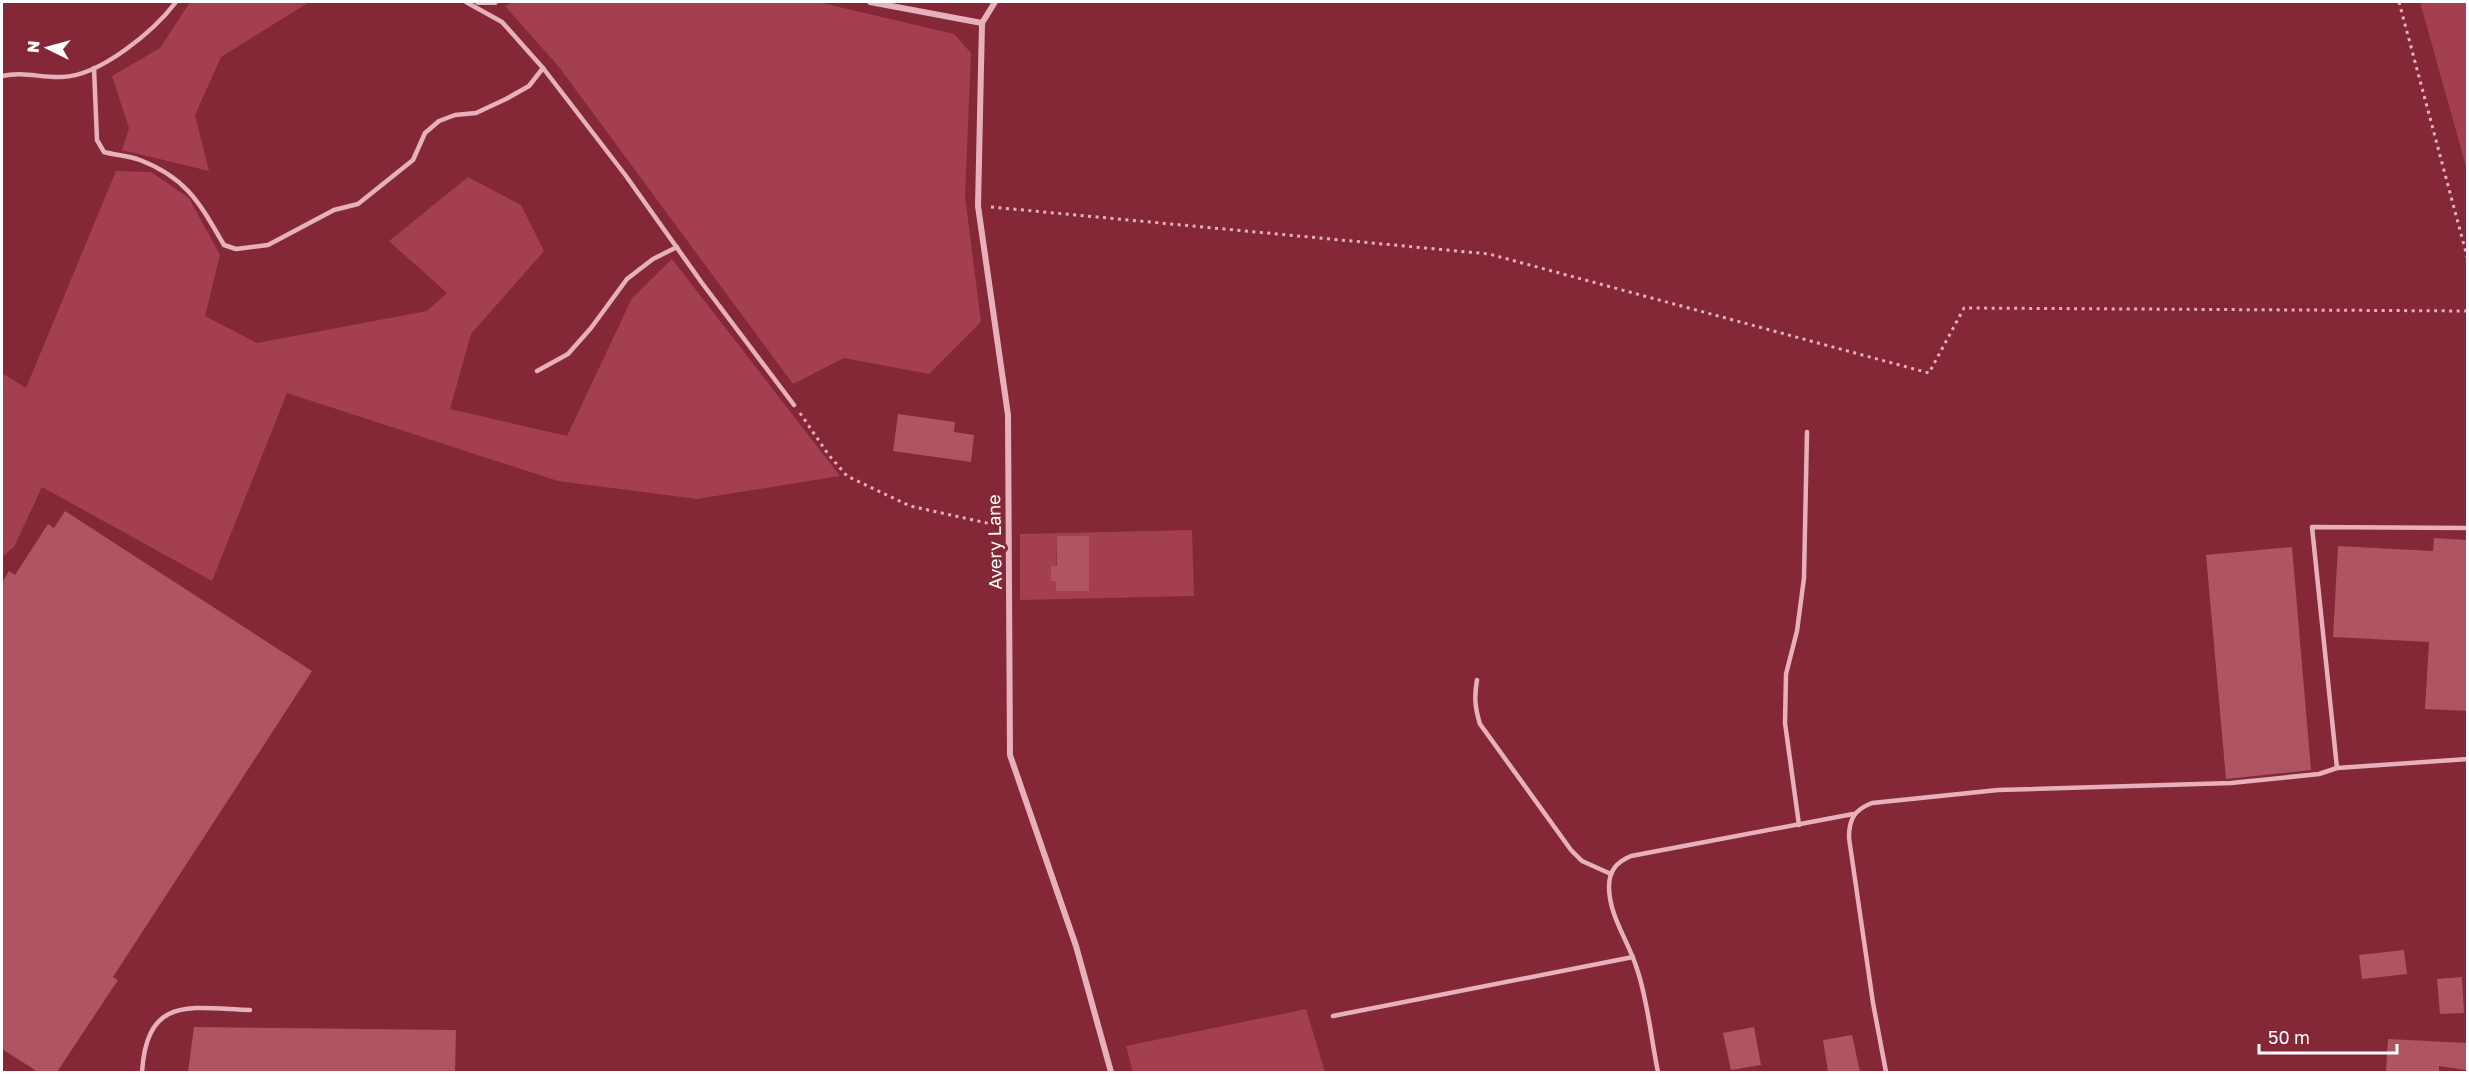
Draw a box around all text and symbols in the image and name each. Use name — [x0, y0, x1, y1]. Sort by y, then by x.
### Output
north arrow — [18, 18, 78, 78]
text: N — [23, 40, 44, 54]
street label: Avery Lane — [982, 494, 1006, 590]
scale bar — [2259, 1017, 2397, 1055]
text: 50 m — [2268, 1026, 2310, 1048]

